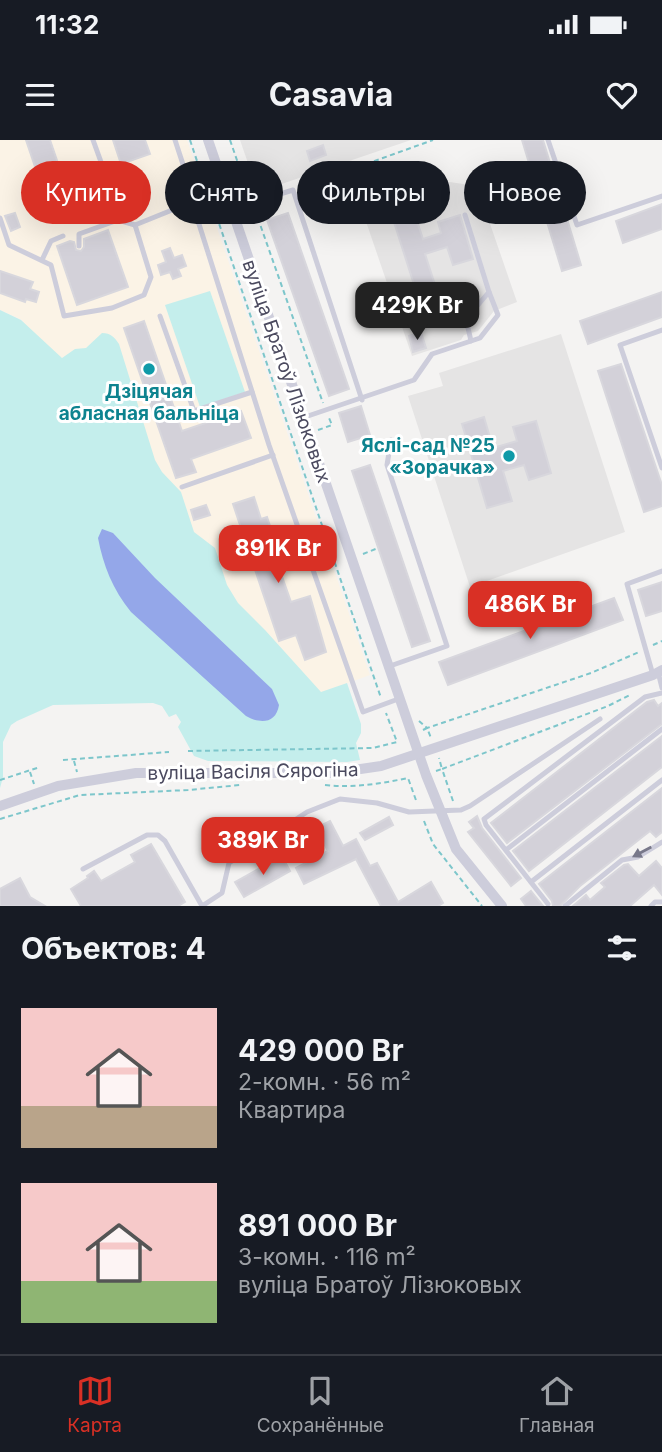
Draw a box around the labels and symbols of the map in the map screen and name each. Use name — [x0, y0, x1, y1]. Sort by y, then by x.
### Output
street label: вуліца Братоў Лізюковых — [238, 257, 336, 486]
pin: 429K Br — [352, 282, 482, 342]
marker: Дзіцячая абласная бальніца — [141, 361, 157, 377]
place label: Дзіцячая абласная бальніца — [59, 380, 239, 425]
place label: Яслі-сад №25 «Зорачка» — [361, 434, 495, 479]
marker: Яслі-сад №25 «Зорачка» — [501, 448, 517, 464]
pin: 891K Br — [213, 526, 343, 585]
pin: 486K Br — [465, 582, 595, 641]
street label: вуліца Васіля Сярогіна — [147, 758, 359, 785]
pin: 389K Br — [198, 818, 328, 877]
one-way arrow — [632, 846, 652, 858]

